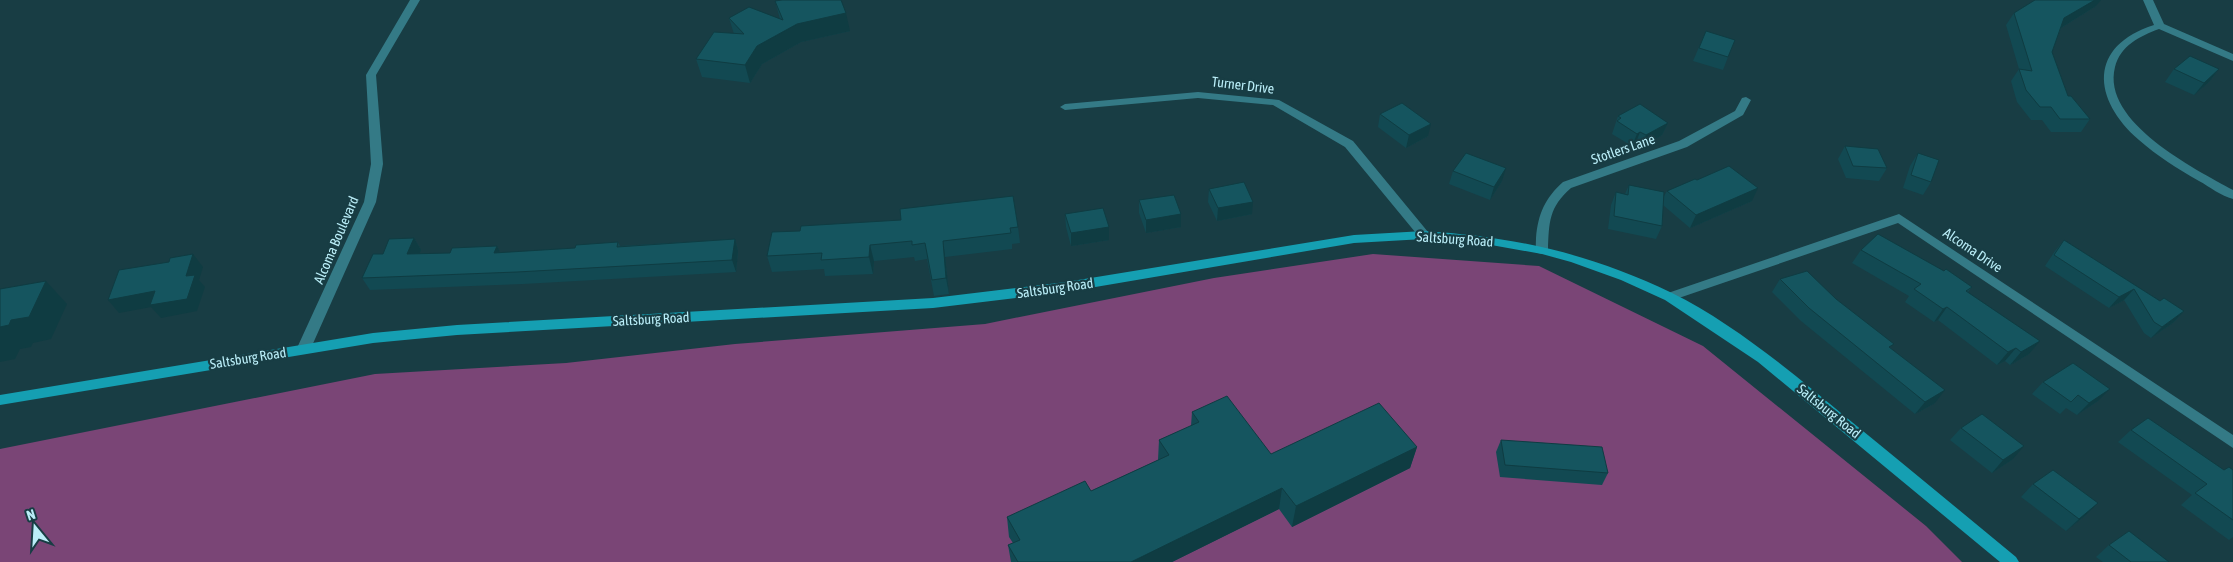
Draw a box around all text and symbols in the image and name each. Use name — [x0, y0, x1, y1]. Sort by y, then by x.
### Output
street label: Turner Drive — [1211, 73, 1275, 97]
street label: Stotlers Lane — [1589, 131, 1657, 167]
street label: Alcoma Boulevard — [310, 194, 362, 286]
street label: Alcoma Drive — [1940, 224, 2006, 276]
street label: Saltsburg Road — [1416, 228, 1494, 250]
street label: Saltsburg Road — [1016, 275, 1094, 301]
street label: Saltsburg Road — [612, 309, 690, 329]
street label: Saltsburg Road — [209, 344, 287, 372]
street label: Saltsburg Road — [1794, 381, 1864, 441]
north arrow — [10, 502, 60, 552]
text: N — [25, 506, 37, 524]

